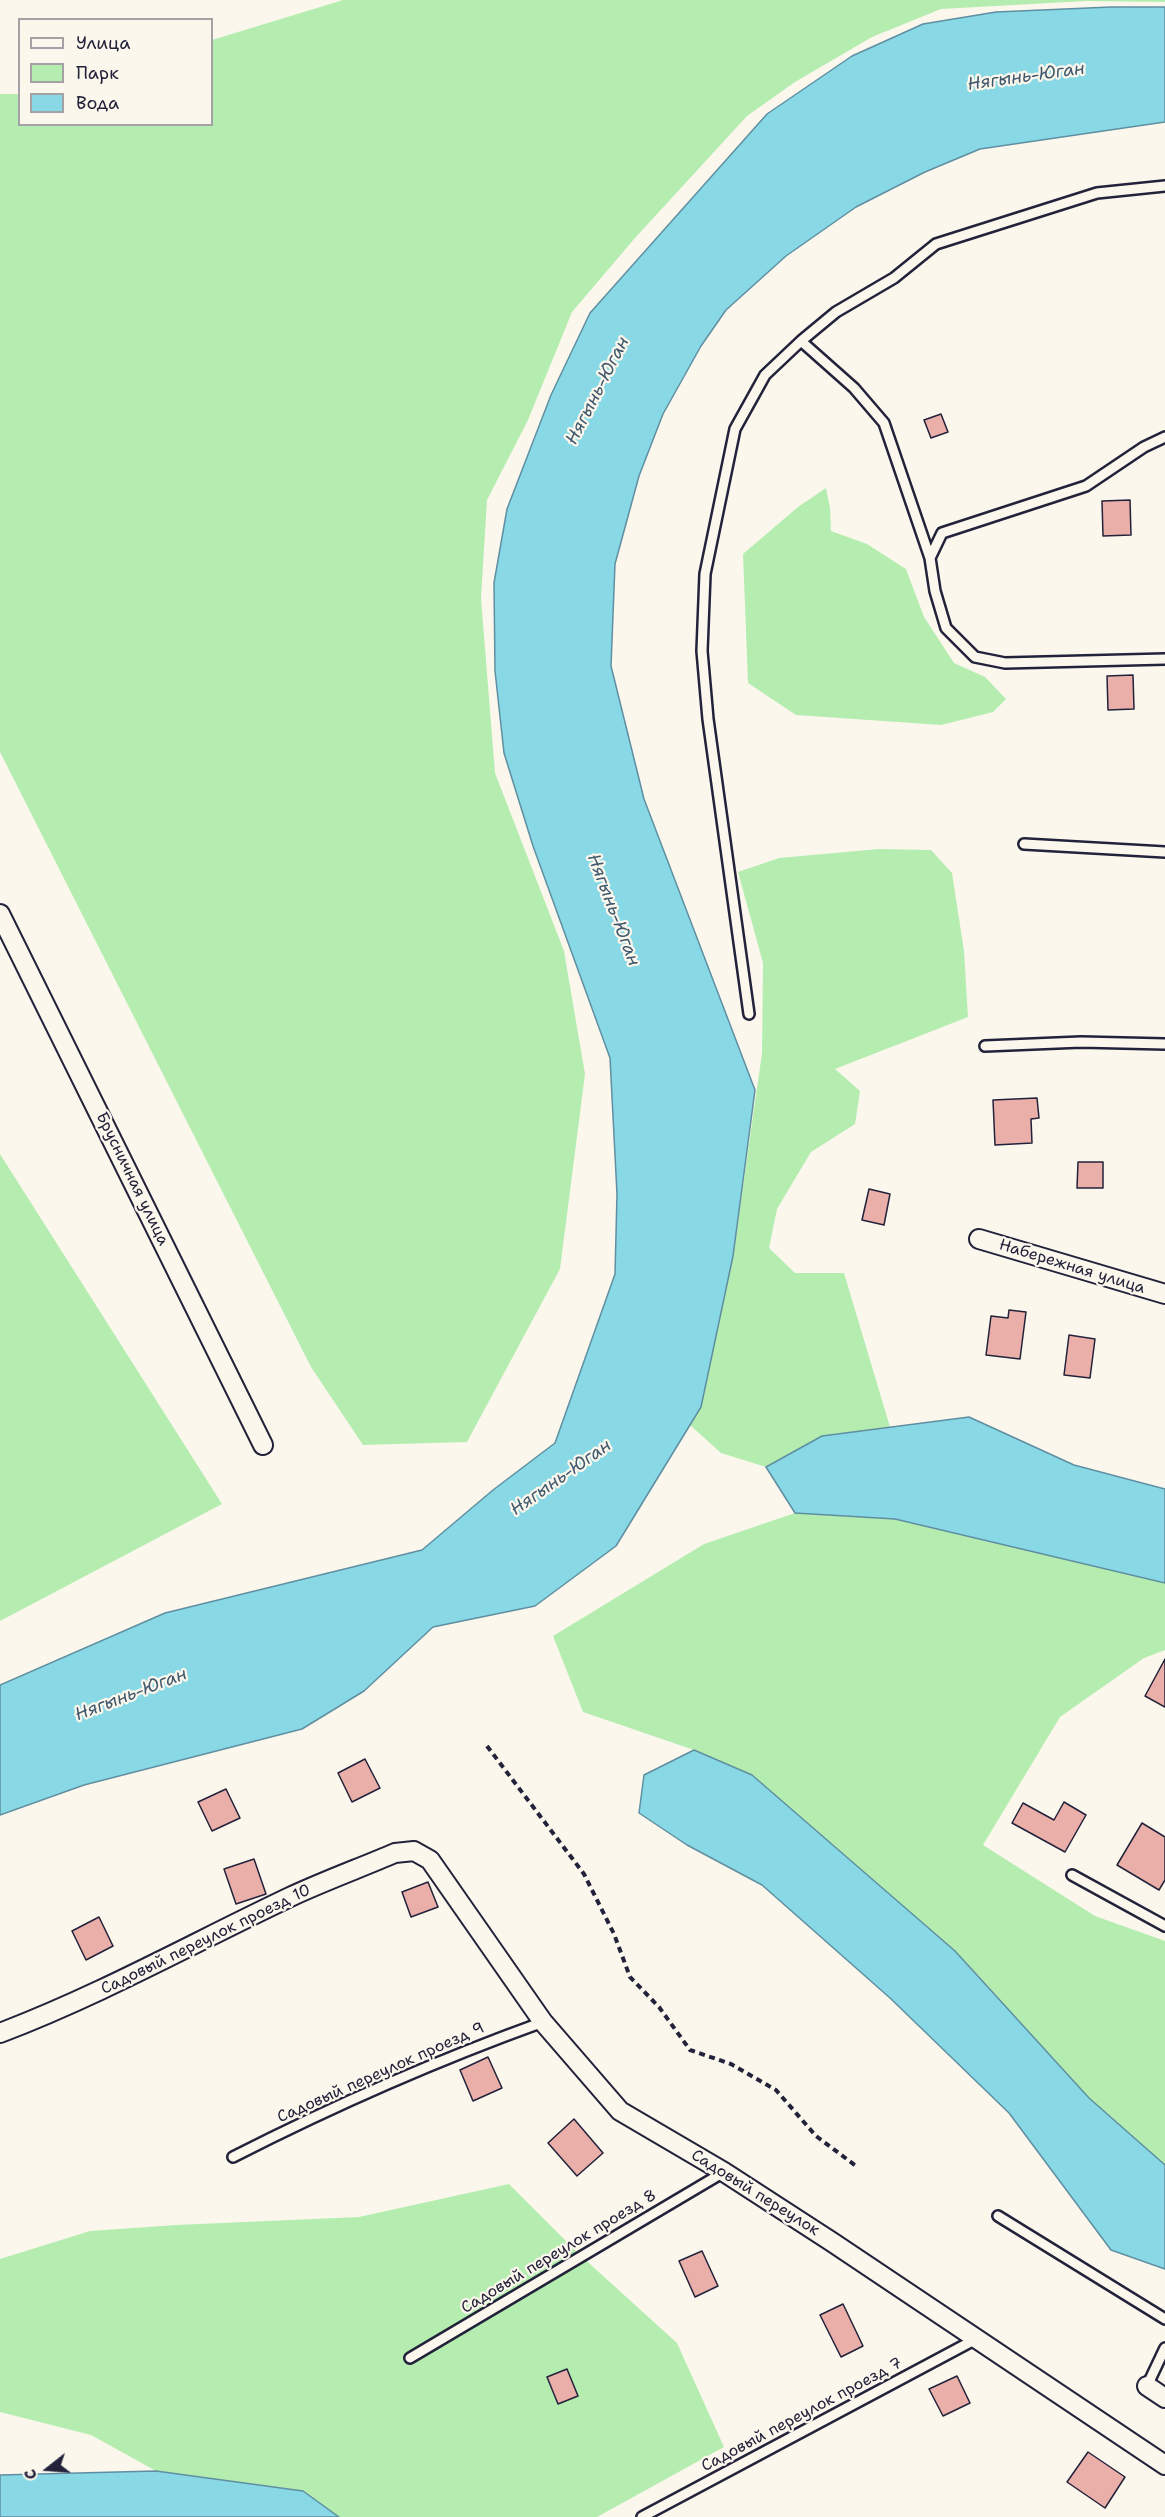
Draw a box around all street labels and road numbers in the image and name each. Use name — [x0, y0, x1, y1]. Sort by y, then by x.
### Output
street label: Брусничная улица — [91, 1109, 173, 1249]
street label: Набережная улица — [997, 1236, 1147, 1298]
street label: Садовый переулок проезд 10 — [98, 1881, 314, 1999]
street label: Садовый переулок проезд 9 — [275, 2019, 487, 2127]
street label: Садовый переулок — [687, 2146, 823, 2240]
street label: Садовый переулок проезд 8 — [458, 2186, 660, 2318]
street label: Садовый переулок проезд 7 — [698, 2354, 906, 2476]

